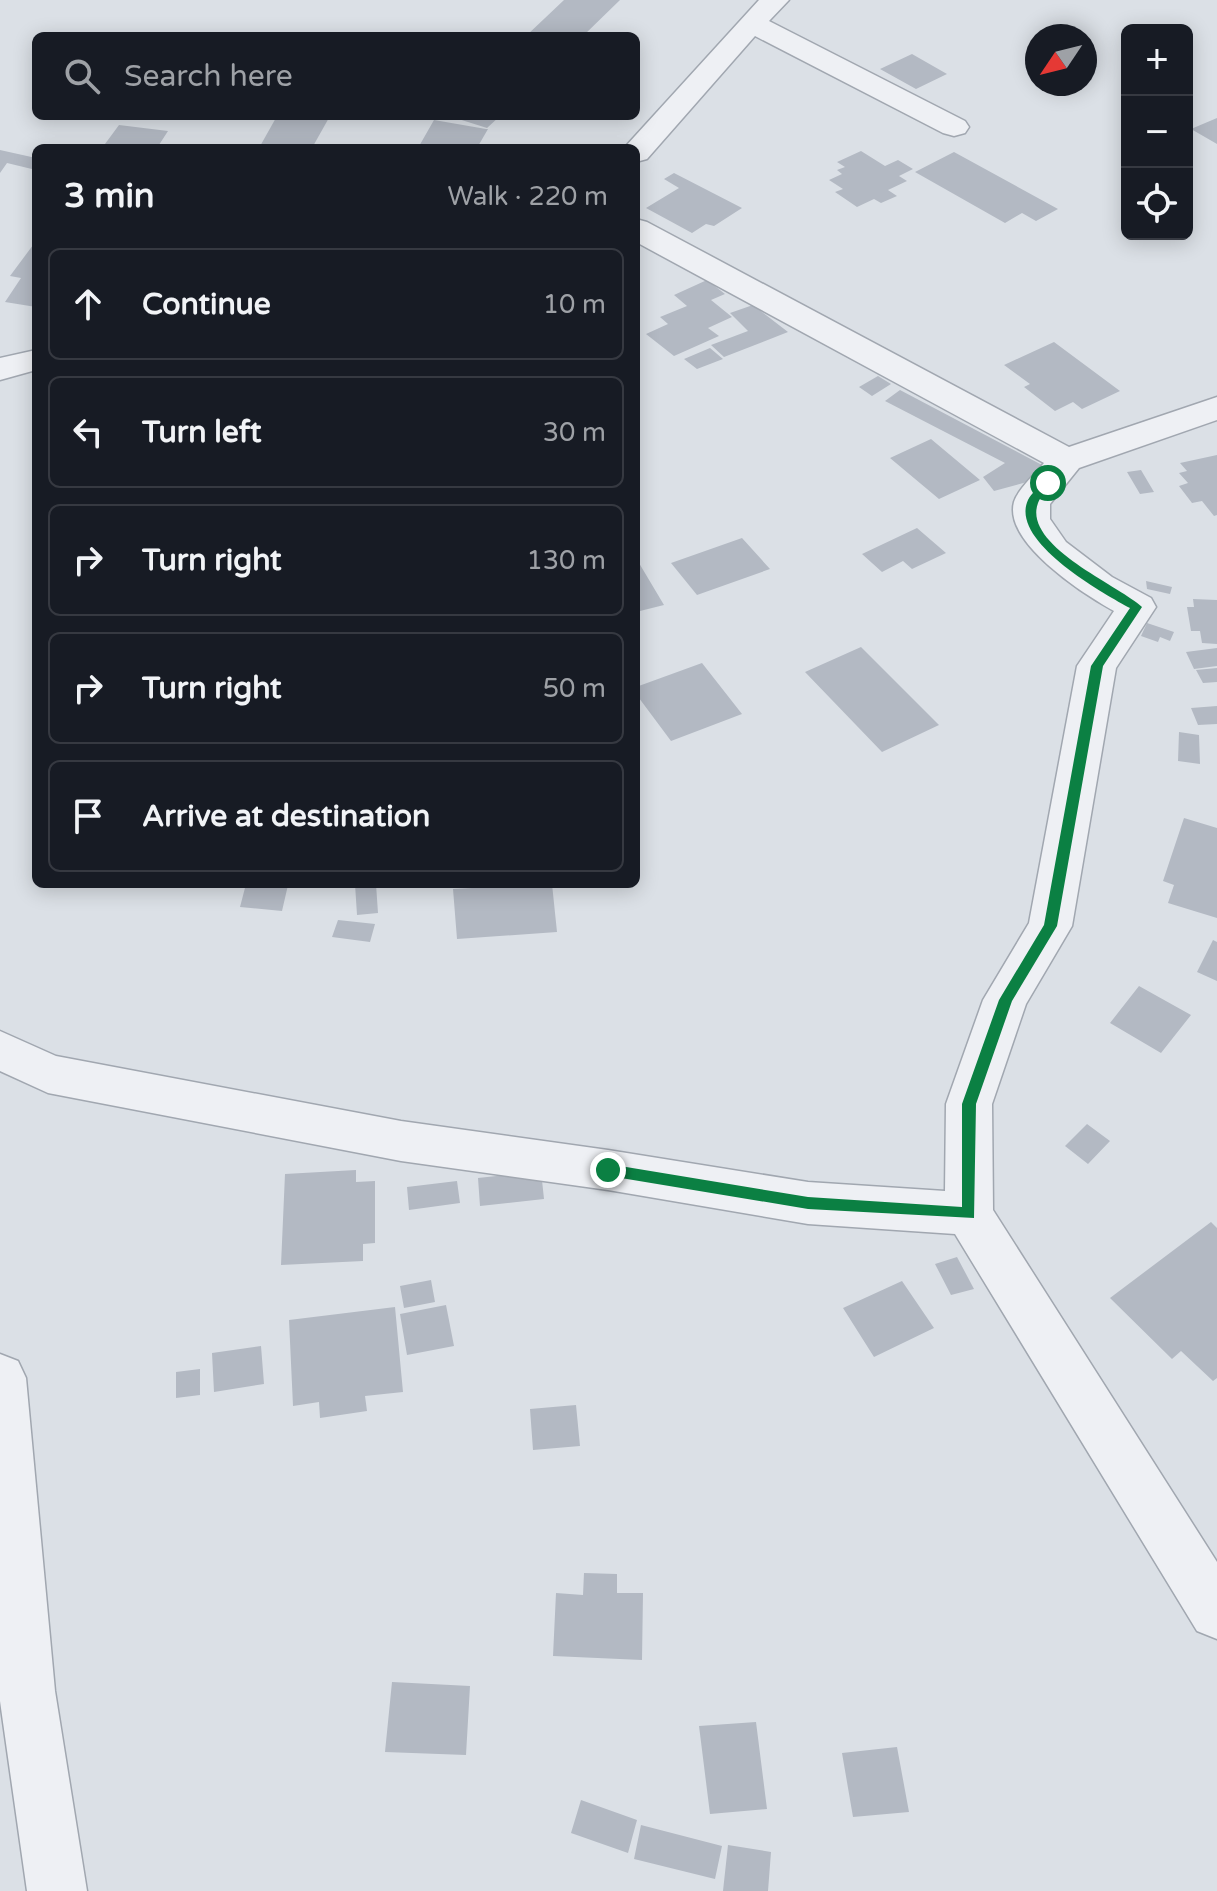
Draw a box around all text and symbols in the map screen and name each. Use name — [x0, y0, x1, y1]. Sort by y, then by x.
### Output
north arrow — [1025, 24, 1097, 96]
map controls — [1121, 24, 1193, 240]
button: + — [1121, 24, 1193, 96]
search box — [32, 32, 640, 120]
icon: search — [60, 54, 104, 98]
text: Search here — [124, 58, 293, 95]
button: − — [1121, 96, 1193, 168]
button: locate — [1121, 168, 1193, 240]
text: 3 min — [64, 176, 155, 217]
text: Walk · 220 m — [448, 181, 608, 212]
icon: ahead — [66, 282, 110, 326]
text: Continue — [142, 286, 271, 323]
text: 10 m — [543, 289, 606, 320]
icon: left — [66, 410, 110, 454]
text: Turn left — [142, 414, 261, 451]
text: 30 m — [543, 417, 606, 448]
route start — [1030, 465, 1066, 501]
icon: right — [66, 538, 110, 582]
text: Turn right — [142, 542, 282, 579]
text: 130 m — [526, 545, 606, 576]
icon: right — [66, 666, 110, 710]
text: Turn right — [142, 670, 282, 707]
text: 50 m — [543, 673, 606, 704]
icon: arrive — [66, 794, 110, 838]
text: Arrive at destination — [142, 798, 430, 835]
route end — [590, 1152, 626, 1188]

